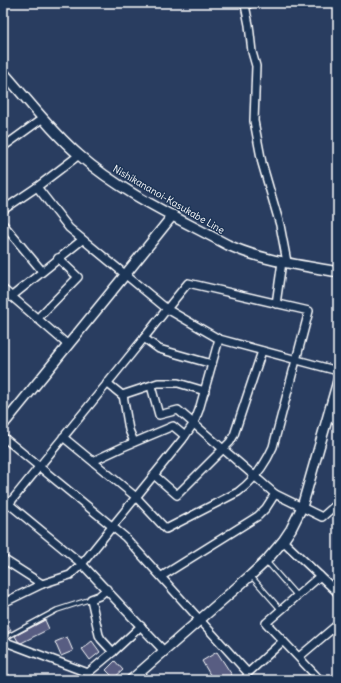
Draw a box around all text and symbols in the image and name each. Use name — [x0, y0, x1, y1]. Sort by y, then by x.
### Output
street label: Nishikananoi-Kasukabe Line — [111, 162, 227, 237]

